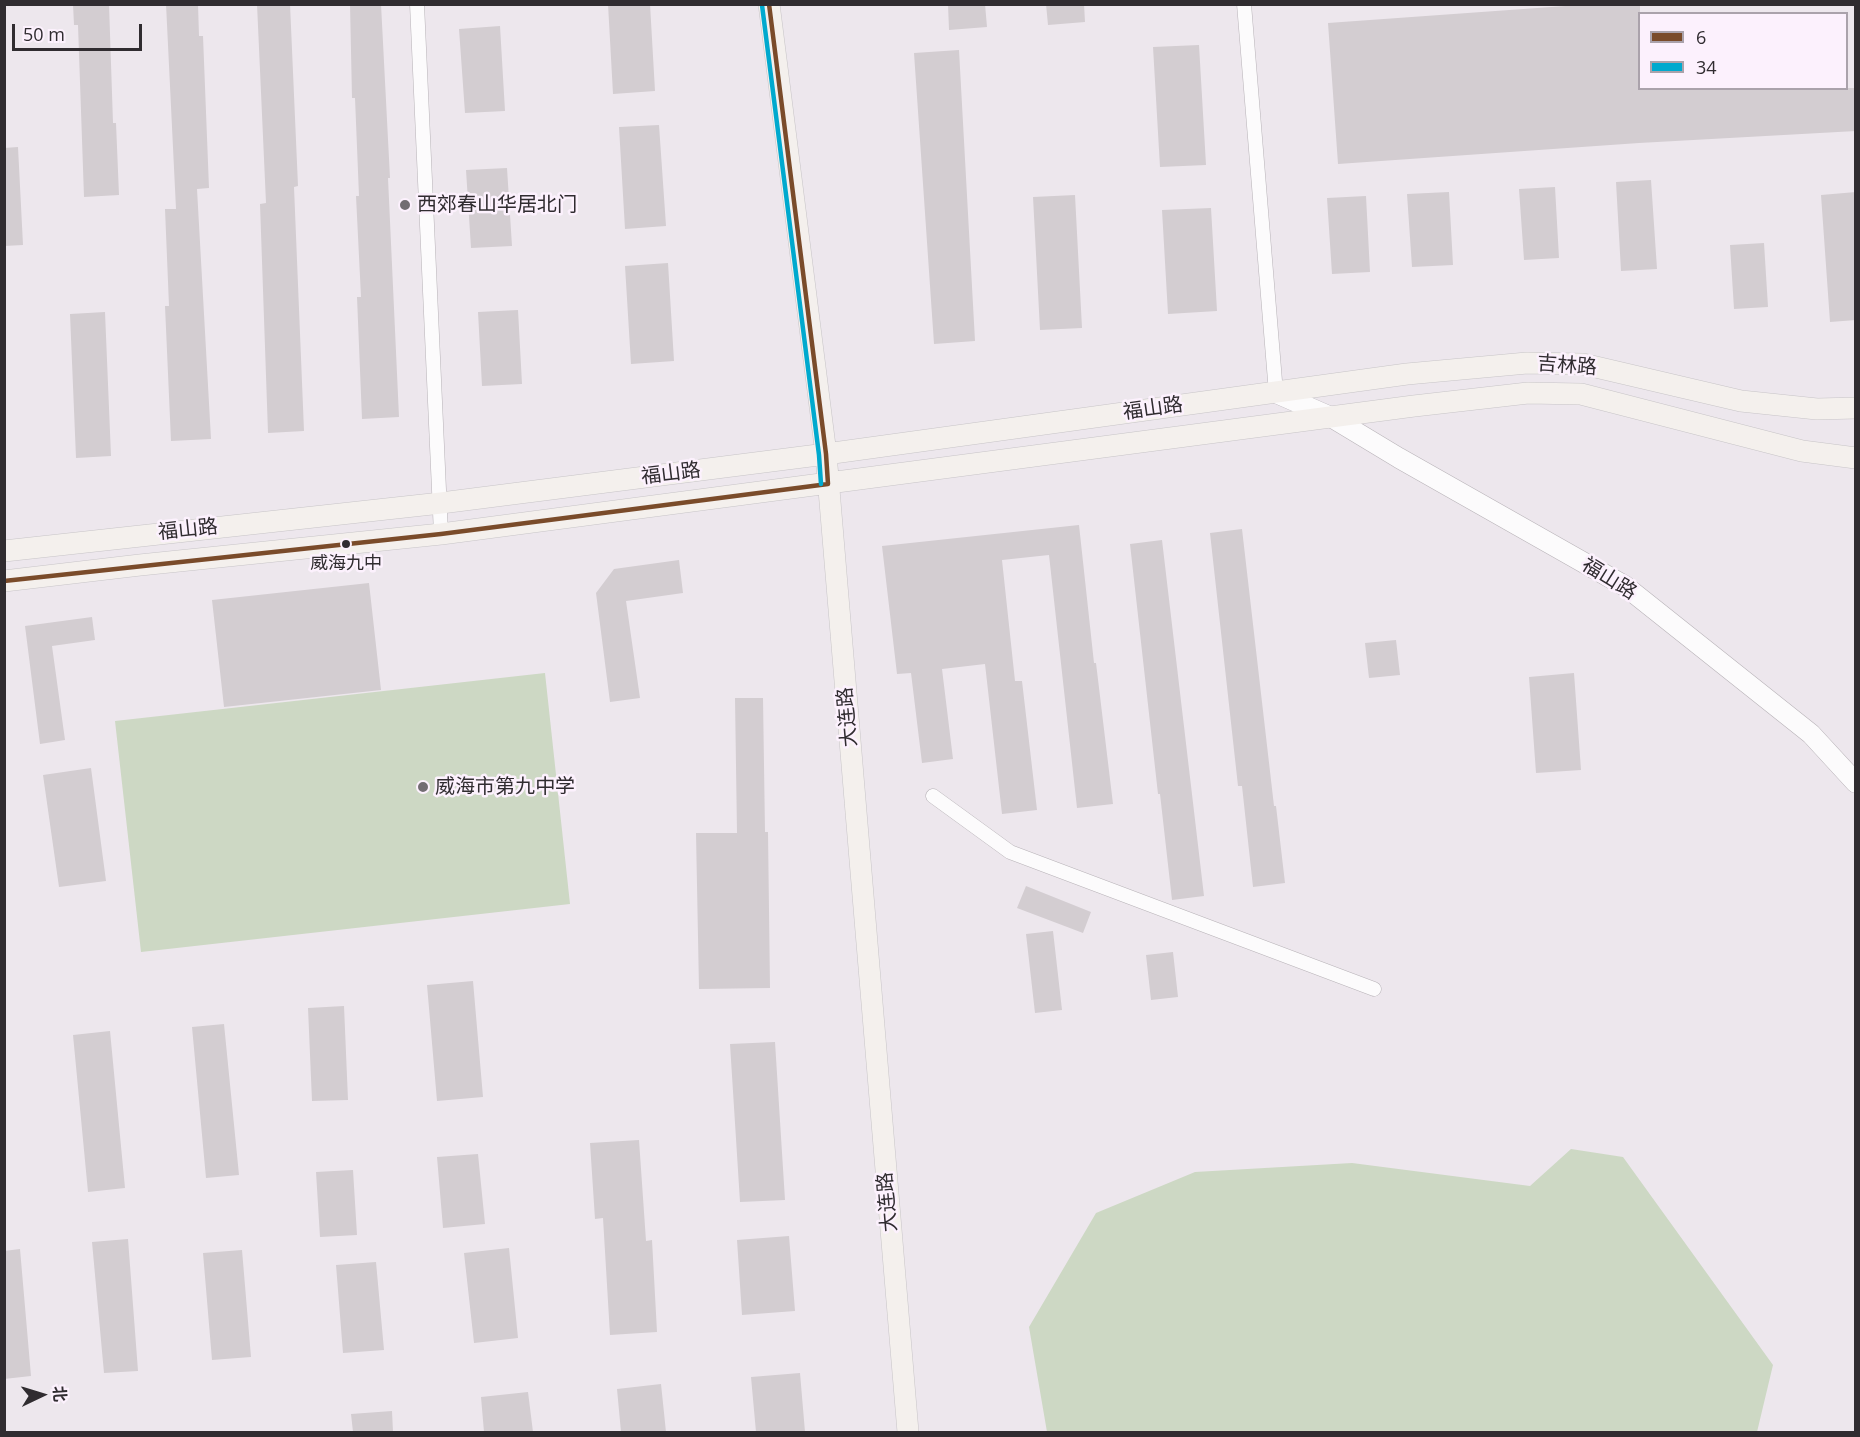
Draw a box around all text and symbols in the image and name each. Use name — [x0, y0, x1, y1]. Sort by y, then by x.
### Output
scale bar — [15, 12, 146, 50]
legend — [1638, 12, 1848, 90]
text: 50 m — [23, 22, 65, 46]
text: 6 — [1696, 25, 1706, 49]
text: 34 — [1696, 55, 1717, 79]
place label: 西郊春山华居北门 — [417, 193, 577, 217]
marker: 西郊春山华居北门 — [398, 198, 412, 212]
street label: 吉林路 — [1536, 352, 1598, 380]
street label: 福山路 — [1122, 393, 1184, 425]
street label: 福山路 — [640, 458, 702, 490]
street label: 福山路 — [157, 515, 219, 545]
marker: 威海九中 — [340, 538, 352, 550]
place label: 威海九中 — [310, 553, 382, 575]
street label: 福山路 — [1577, 553, 1641, 605]
street label: 大连路 — [833, 686, 863, 748]
place label: 威海市第九中学 — [435, 775, 575, 799]
marker: 威海市第九中学 — [416, 780, 430, 794]
street label: 大连路 — [873, 1171, 903, 1233]
north arrow — [12, 1365, 72, 1425]
text: 北 — [48, 1385, 71, 1402]

